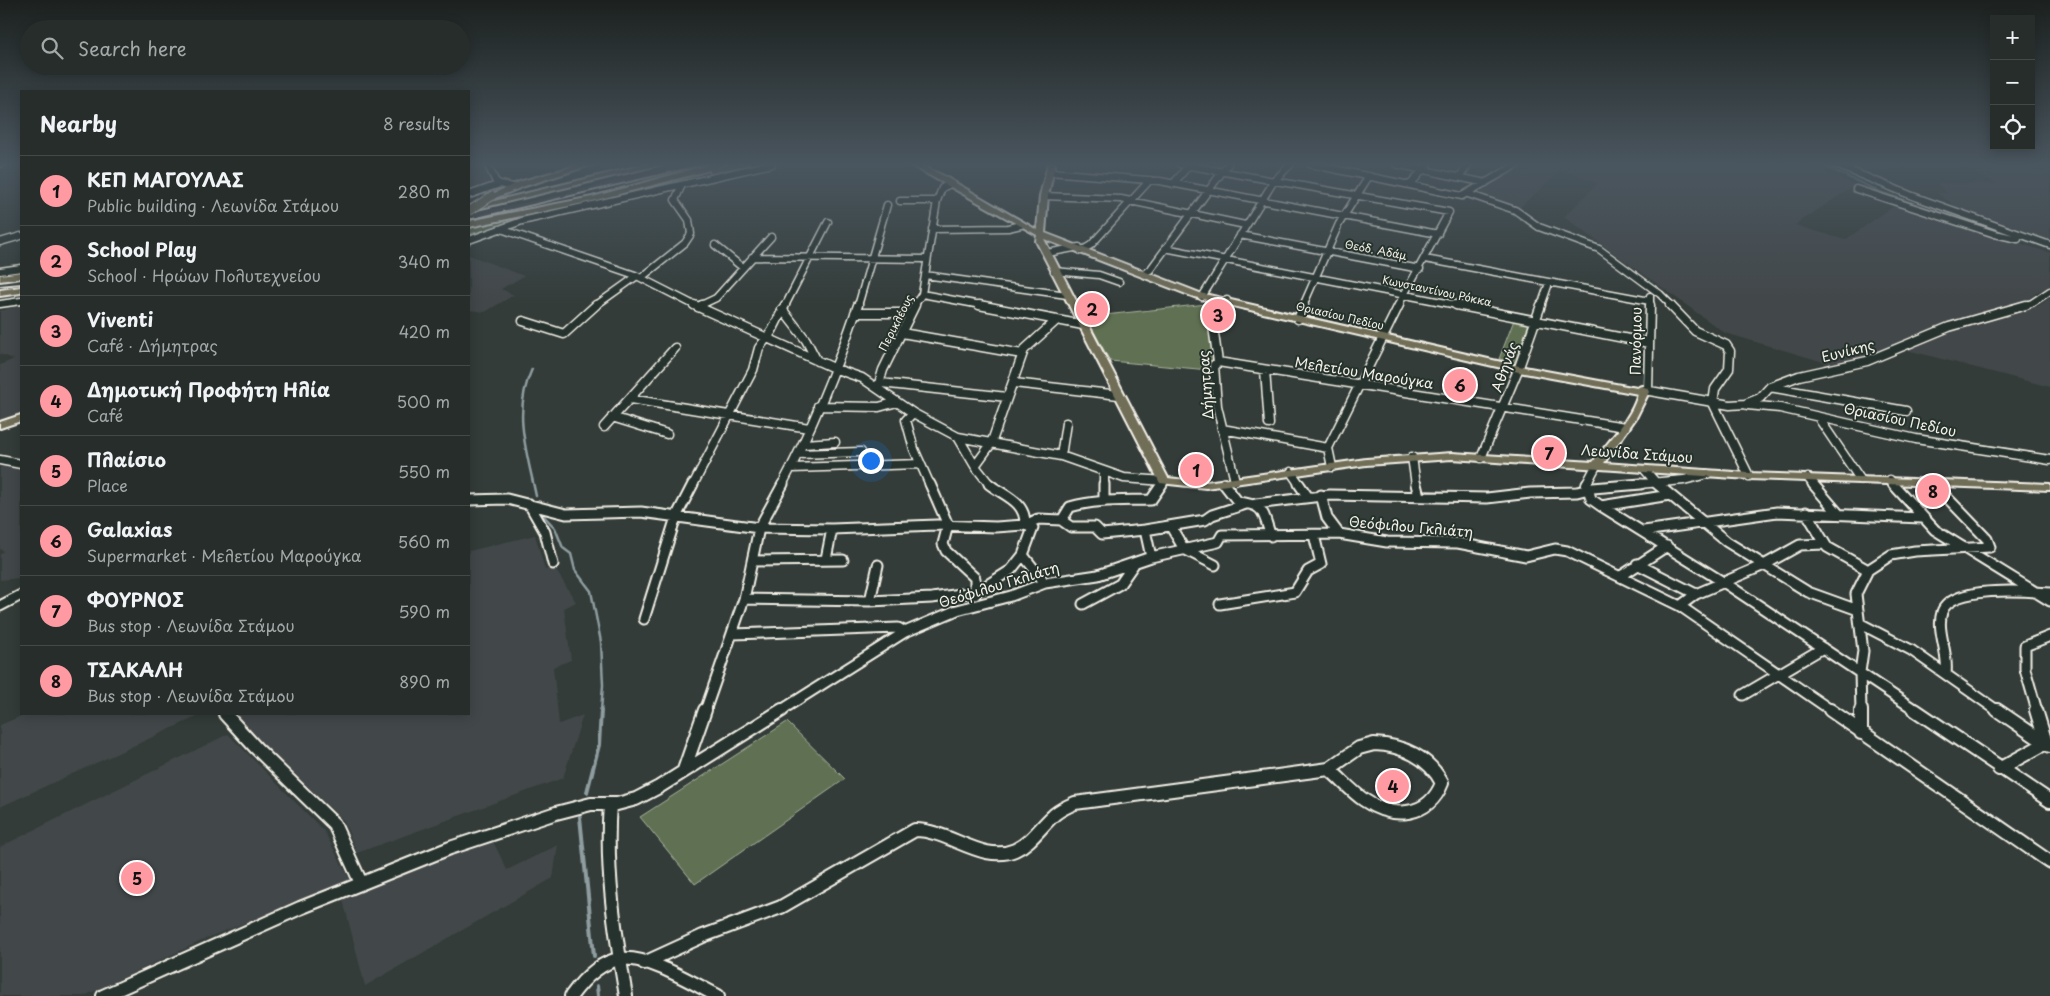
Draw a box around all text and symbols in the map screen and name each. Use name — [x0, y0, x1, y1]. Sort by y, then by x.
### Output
map controls — [1990, 15, 2035, 150]
button: + — [1990, 15, 2035, 60]
search box — [20, 20, 470, 75]
icon: search — [38, 34, 66, 62]
text: Search here — [78, 34, 187, 62]
button: − — [1990, 60, 2035, 105]
button: locate — [1990, 105, 2035, 150]
text: Nearby — [40, 107, 117, 139]
text: 8 results — [383, 111, 450, 135]
text: ΚΕΠ ΜΑΓΟΥΛΑΣ — [87, 165, 244, 193]
text: 1 — [52, 179, 60, 203]
text: 280 m — [398, 179, 450, 203]
text: Public building · Λεωνίδα Στάμου — [87, 193, 339, 217]
text: School Play — [87, 235, 197, 263]
street label: Θεόδ. Αδάμ — [1344, 235, 1409, 264]
text: 2 — [50, 249, 62, 273]
text: 340 m — [398, 249, 450, 273]
text: School · Ηρώων Πολυτεχνείου — [87, 263, 321, 287]
street label: Κωνσταντίνου Ρόκκα — [1381, 271, 1493, 310]
pin: 2 — [1076, 290, 1108, 328]
street label: Περικλέους — [874, 291, 917, 354]
pin: 3 — [1202, 296, 1234, 334]
street label: Θριασίου Πεδίου — [1294, 297, 1386, 334]
text: Viventi — [87, 305, 153, 333]
street label: Πανόρμου — [1624, 307, 1647, 375]
text: 3 — [51, 319, 61, 343]
text: 420 m — [399, 319, 450, 343]
text: Café · Δήμητρας — [87, 333, 218, 357]
street label: Ευνίκης — [1819, 334, 1877, 367]
street label: Αθηνάς — [1486, 339, 1523, 395]
street label: Δήμητρας — [1193, 350, 1218, 420]
street label: Μελετίου Μαρούγκα — [1293, 351, 1435, 394]
pin: 6 — [1444, 366, 1476, 404]
text: Δημοτική Προφήτη Ηλία — [87, 375, 330, 403]
text: 4 — [51, 389, 61, 413]
text: 500 m — [397, 389, 450, 413]
street label: Θριασίου Πεδίου — [1842, 397, 1958, 442]
text: Café — [87, 403, 123, 427]
pin: 7 — [1533, 434, 1565, 472]
street label: Λεωνίδα Στάμου — [1580, 439, 1694, 468]
text: Πλαίσιο — [87, 445, 166, 473]
your location — [858, 448, 884, 474]
pin: 1 — [1180, 451, 1212, 489]
text: 5 — [51, 459, 61, 483]
text: 550 m — [398, 459, 450, 483]
pin: 8 — [1917, 472, 1949, 510]
text: Place — [87, 473, 128, 497]
street label: Θεόφιλου Γκλιάτη — [1348, 511, 1474, 542]
text: Galaxias — [87, 515, 172, 543]
text: 6 — [50, 529, 62, 553]
text: 560 m — [398, 529, 450, 553]
text: Supermarket · Μελετίου Μαρούγκα — [87, 543, 362, 567]
street label: Θεόφιλου Γκλιάτη — [936, 556, 1062, 613]
text: ΦΟΥΡΝΟΣ — [87, 585, 184, 613]
text: 7 — [51, 599, 61, 623]
text: 590 m — [398, 599, 450, 623]
text: Bus stop · Λεωνίδα Στάμου — [87, 613, 295, 637]
text: ΤΣΑΚΑΛΗ — [87, 655, 183, 683]
text: 8 — [51, 669, 61, 693]
text: 890 m — [399, 669, 450, 693]
text: Bus stop · Λεωνίδα Στάμου — [87, 683, 295, 707]
pin: 4 — [1377, 767, 1409, 805]
pin: 5 — [121, 859, 153, 897]

